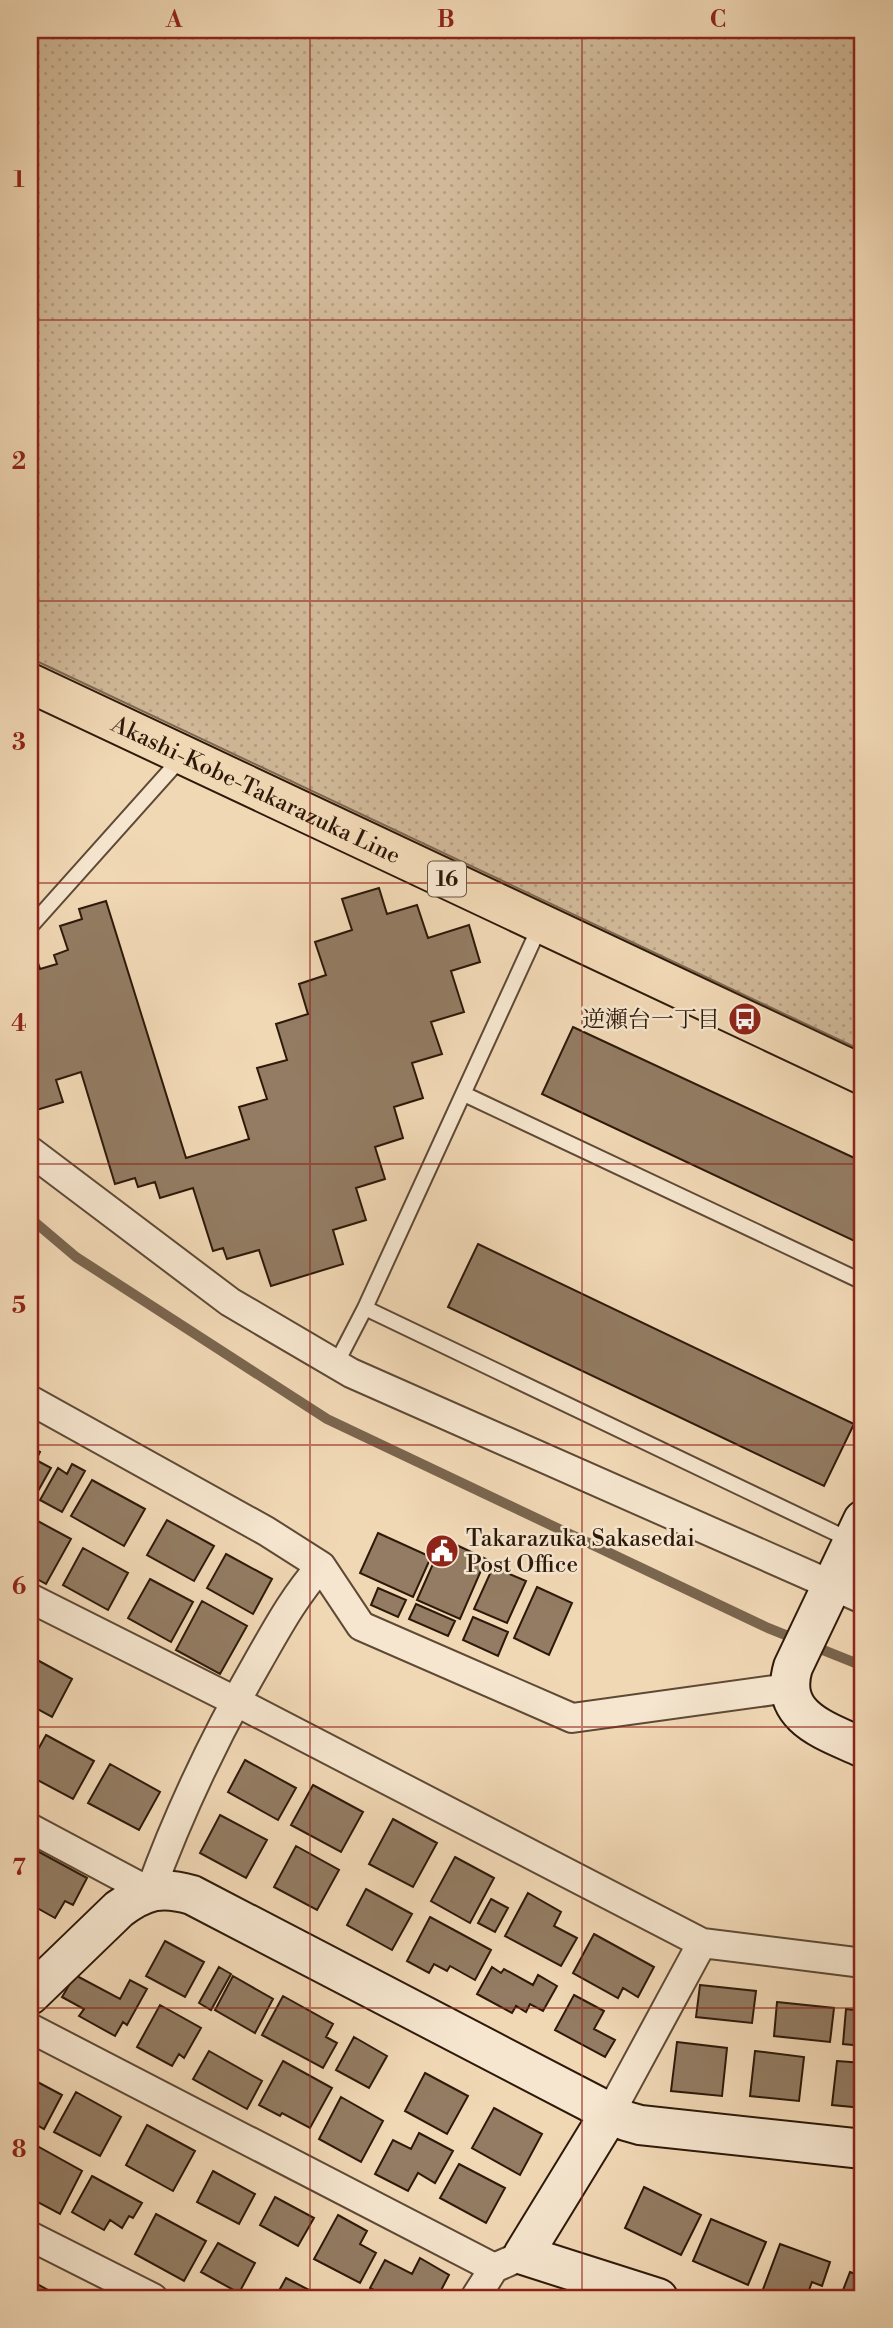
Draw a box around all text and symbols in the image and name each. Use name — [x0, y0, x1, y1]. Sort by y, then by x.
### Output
text: A — [165, 6, 183, 34]
text: B — [437, 6, 455, 34]
text: C — [710, 6, 726, 34]
text: 1 — [13, 166, 25, 194]
text: 2 — [12, 448, 26, 476]
street label: Akashi-Kobe-Takarazuka Line — [106, 710, 405, 870]
text: 3 — [12, 729, 26, 757]
road number: 16 — [428, 862, 466, 896]
bus stop icon: 逆瀬台一丁目 — [726, 1000, 764, 1038]
place label: 逆瀬台一丁目 — [582, 1006, 720, 1034]
text: 4 — [11, 1010, 27, 1038]
text: 5 — [12, 1292, 26, 1320]
place label: Takarazuka Sakasedai Post Office — [466, 1525, 695, 1579]
public building icon: Takarazuka Sakasedai Post Office — [423, 1532, 461, 1570]
text: 6 — [12, 1573, 26, 1601]
text: 7 — [12, 1854, 26, 1882]
text: 8 — [12, 2136, 26, 2164]

